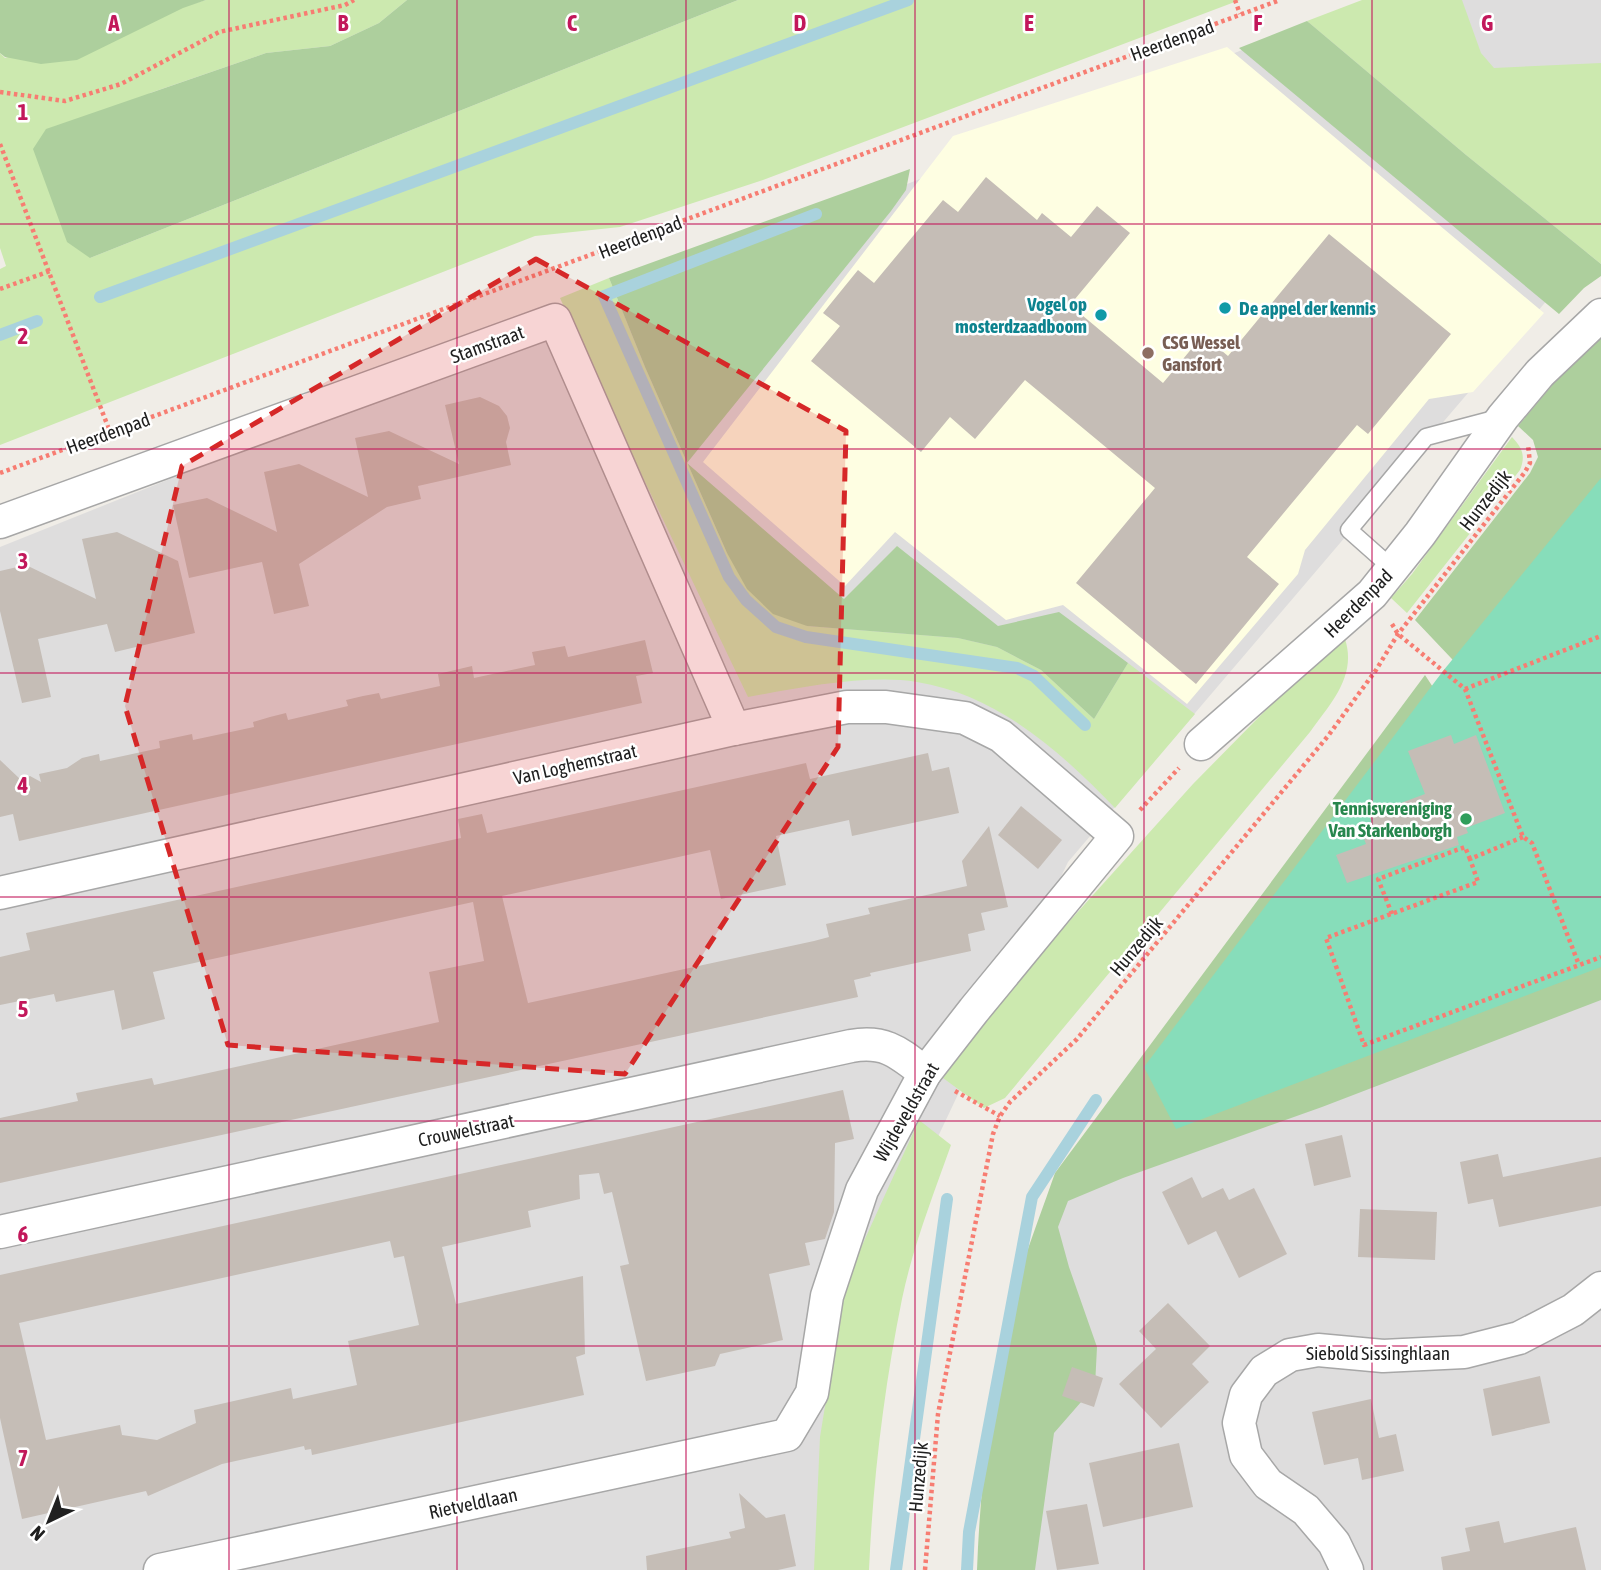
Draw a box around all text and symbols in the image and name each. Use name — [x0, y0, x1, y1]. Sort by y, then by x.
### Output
text: A — [107, 10, 120, 36]
text: B — [338, 10, 349, 36]
text: C — [567, 10, 578, 36]
text: D — [794, 10, 807, 36]
text: E — [1024, 10, 1034, 36]
text: F — [1253, 10, 1263, 36]
text: G — [1481, 10, 1493, 36]
street label: Heerdenpad — [1127, 15, 1217, 65]
text: 1 — [18, 99, 29, 125]
street label: Heerdenpad — [595, 211, 685, 263]
place label: Vogel op mosterdzaadboom — [955, 293, 1087, 337]
place label: De appel der kennis — [1239, 297, 1376, 319]
marker: De appel der kennis — [1217, 300, 1233, 316]
marker: Vogel op mosterdzaadboom — [1093, 307, 1109, 323]
street label: Stamstraat — [447, 321, 527, 367]
text: 2 — [18, 323, 28, 349]
place label: CSG Wessel Gansfort — [1162, 331, 1241, 375]
marker: CSG Wessel Gansfort — [1140, 345, 1156, 361]
street label: Heerdenpad — [63, 408, 153, 458]
street label: Hunzedijk — [1455, 465, 1516, 535]
text: 3 — [18, 548, 28, 574]
street label: Heerdenpad — [1319, 564, 1397, 642]
street label: Van Loghemstraat — [511, 739, 639, 789]
text: 4 — [17, 772, 29, 798]
place label: Tennisvereniging Van Starkenborgh — [1328, 797, 1453, 841]
marker: Tennisvereniging Van Starkenborgh — [1458, 811, 1474, 827]
street label: Hunzedijk — [1105, 911, 1168, 980]
text: 5 — [18, 996, 29, 1022]
street label: Wijdeveldstraat — [869, 1059, 943, 1165]
street label: Crouwelstraat — [416, 1109, 516, 1151]
text: 6 — [18, 1221, 29, 1247]
street label: Siebold Sissinghlaan — [1306, 1342, 1450, 1364]
street label: Hunzedijk — [904, 1440, 932, 1513]
text: 7 — [18, 1445, 28, 1471]
street label: Rietveldlaan — [427, 1483, 519, 1523]
north arrow — [14, 1486, 84, 1556]
text: N — [26, 1522, 49, 1545]

